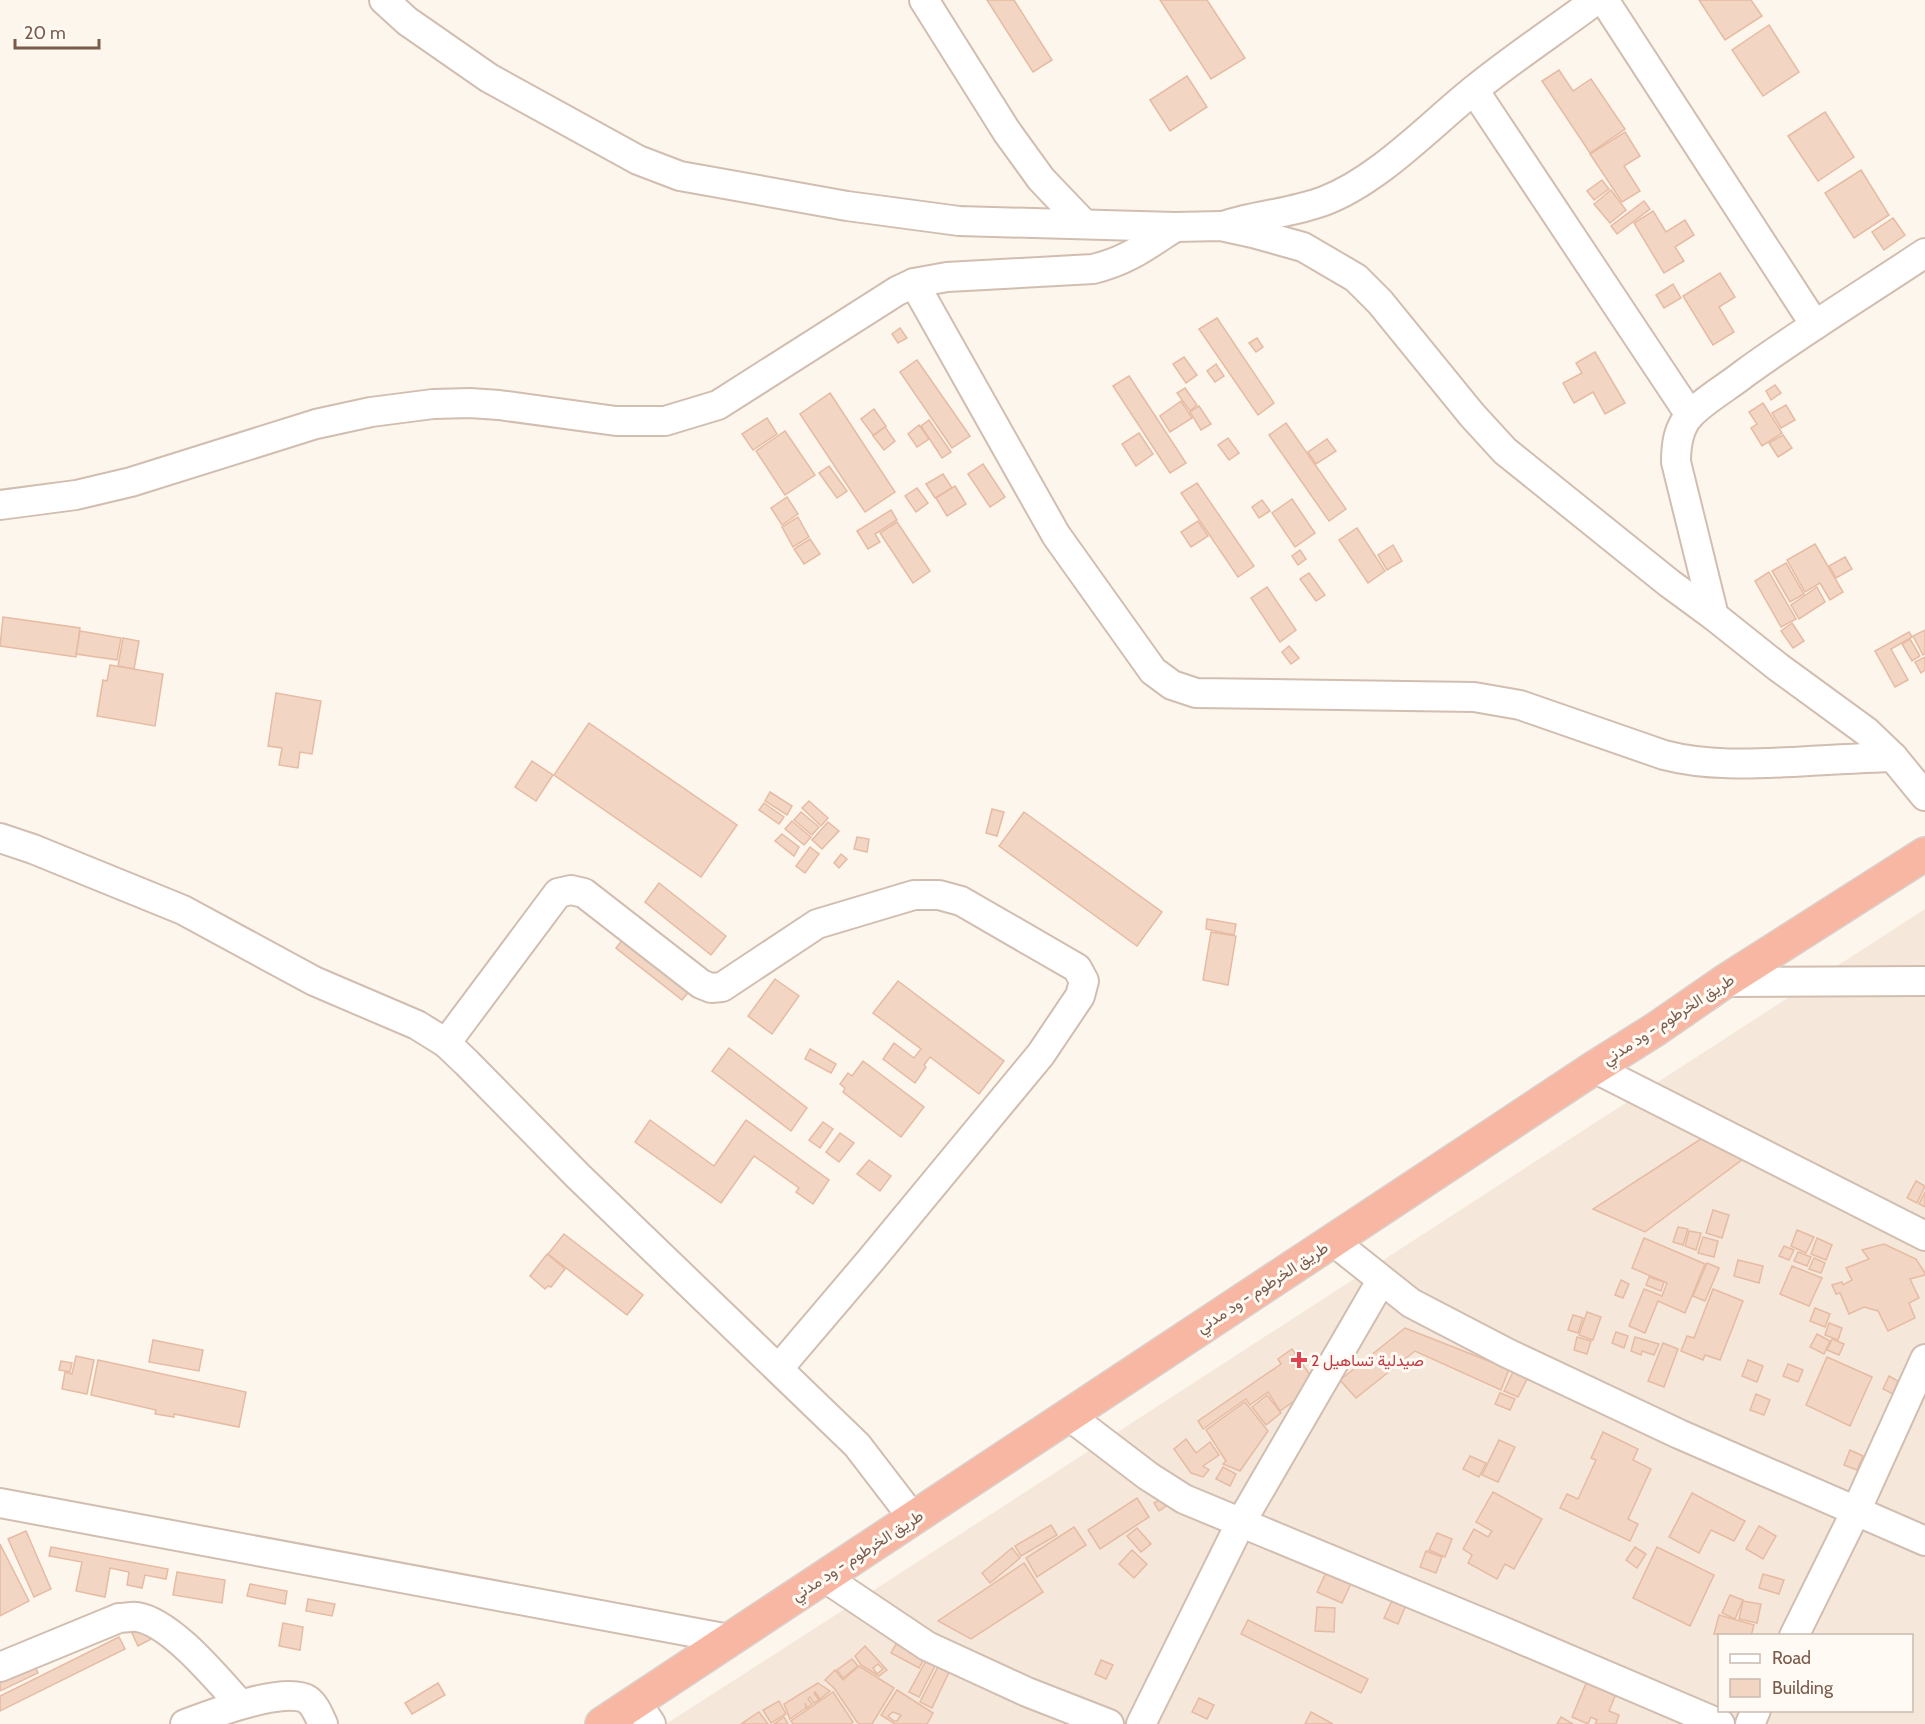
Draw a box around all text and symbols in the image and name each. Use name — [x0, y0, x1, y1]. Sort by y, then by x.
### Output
scale bar — [15, 12, 99, 50]
text: 20 m — [24, 22, 66, 44]
street label: طريق الخرطوم - ود مدني — [1599, 970, 1740, 1072]
street label: طريق الخرطوم - ود مدني — [1193, 1238, 1334, 1340]
place label: صيدلية تساهيل 2 — [1311, 1351, 1424, 1371]
marker: صيدلية تساهيل 2 — [1292, 1353, 1306, 1367]
street label: طريق الخرطوم - ود مدني — [788, 1506, 929, 1608]
legend — [1718, 1634, 1913, 1712]
text: Road — [1772, 1647, 1811, 1669]
text: Building — [1772, 1677, 1834, 1699]

